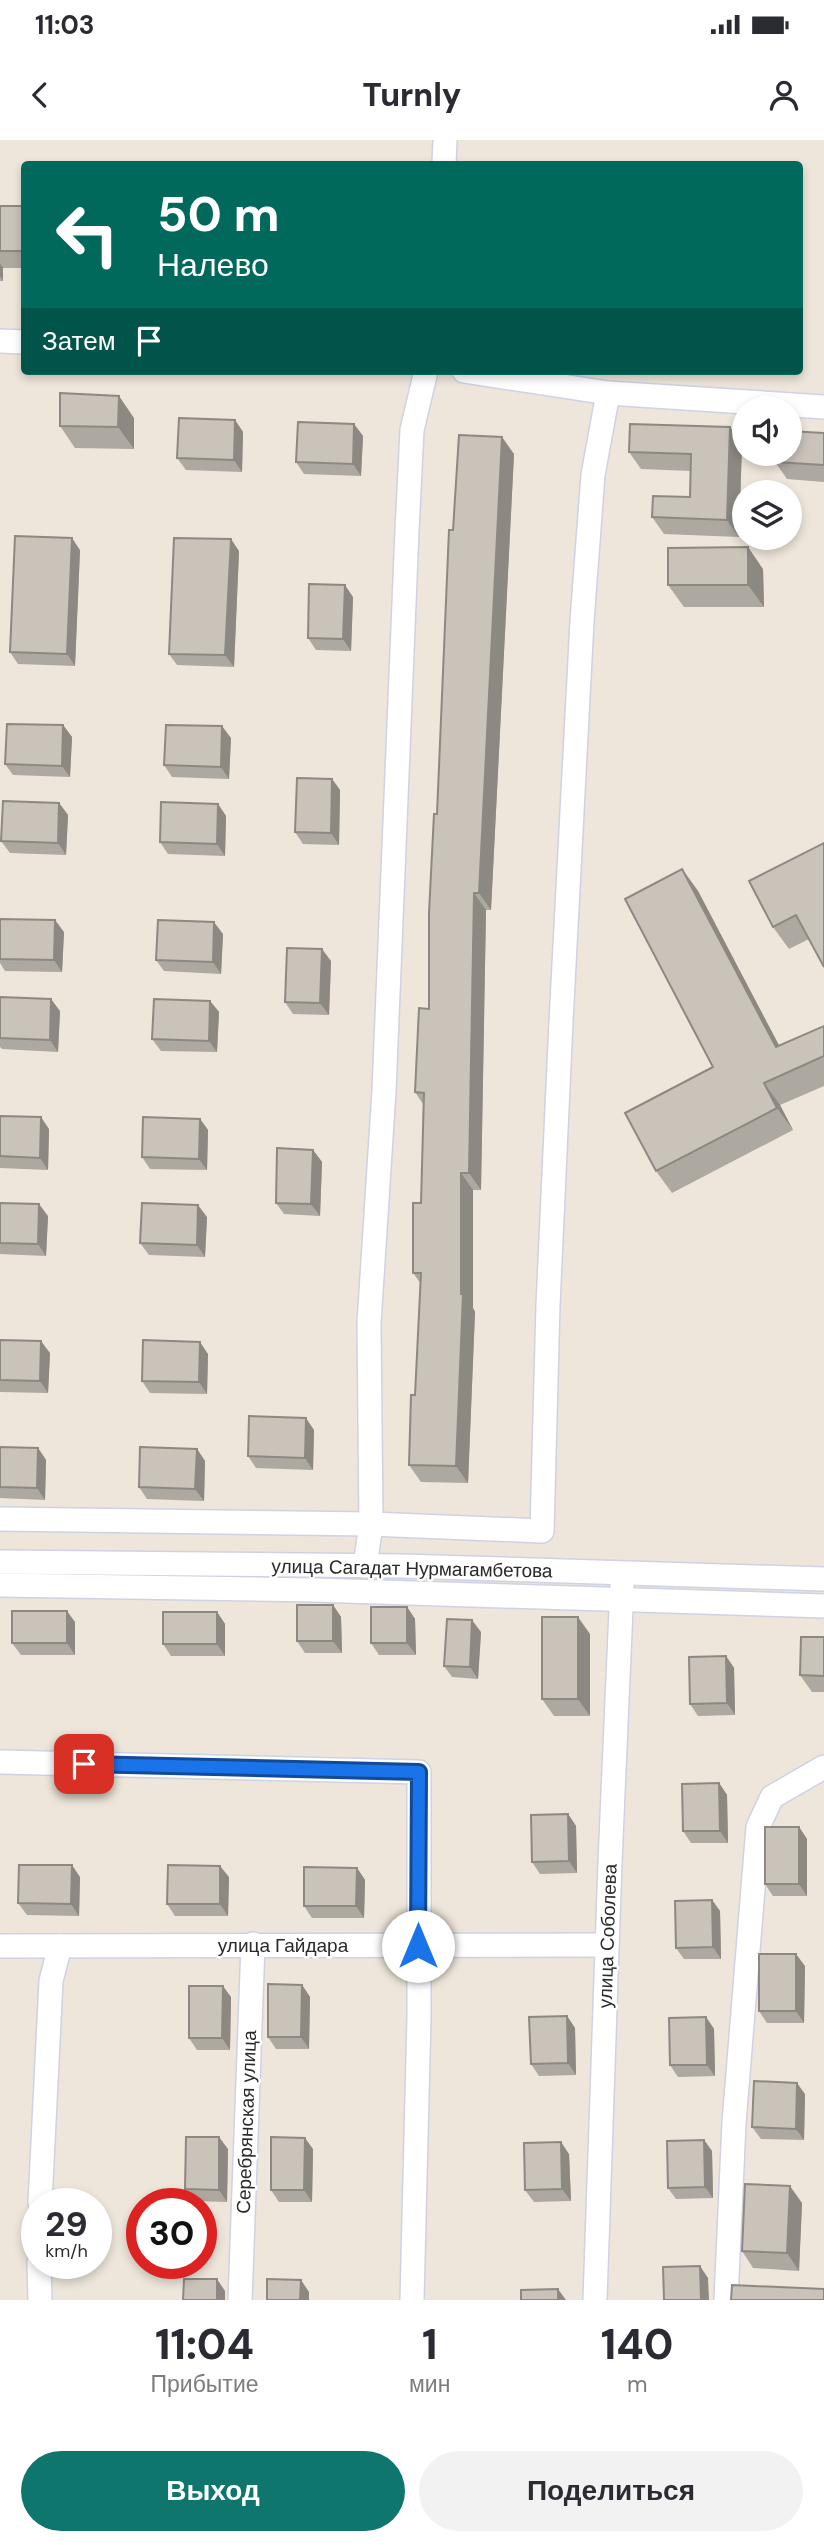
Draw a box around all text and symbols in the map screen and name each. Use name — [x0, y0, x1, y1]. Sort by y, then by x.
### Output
text: 11:03 — [35, 8, 95, 42]
text: Turnly — [363, 74, 461, 116]
icon: back — [21, 76, 59, 114]
icon: person — [765, 76, 803, 114]
text: 50 m — [157, 182, 280, 246]
icon: left — [42, 189, 133, 280]
text: Налево — [157, 244, 269, 286]
icon: arrive — [130, 322, 168, 360]
text: Затем — [42, 324, 116, 358]
map controls — [732, 396, 802, 550]
button: sound — [732, 396, 802, 466]
button: layers — [732, 480, 802, 550]
street label: улица Сагадат Нурмагамбетова — [271, 1554, 553, 1583]
pin — [54, 1734, 114, 1794]
icon: arrive — [65, 1745, 103, 1783]
street label: улица Соболева — [592, 1863, 623, 2009]
position arrow — [381, 1909, 455, 1983]
street label: улица Гайдара — [218, 1933, 349, 1958]
street label: Серебрянская улица — [231, 2029, 262, 2214]
speed limit sign: 30 — [126, 2188, 217, 2279]
text: 29 — [45, 2201, 88, 2247]
text: km/h — [45, 2239, 88, 2263]
text: 11:04 — [155, 2317, 254, 2372]
text: 1 — [422, 2317, 437, 2372]
text: 140 — [601, 2317, 674, 2372]
text: Прибытие — [150, 2369, 259, 2399]
text: мин — [409, 2369, 450, 2399]
text: m — [627, 2369, 647, 2399]
button: Выход — [21, 2451, 405, 2531]
button: Поделиться — [419, 2451, 803, 2531]

